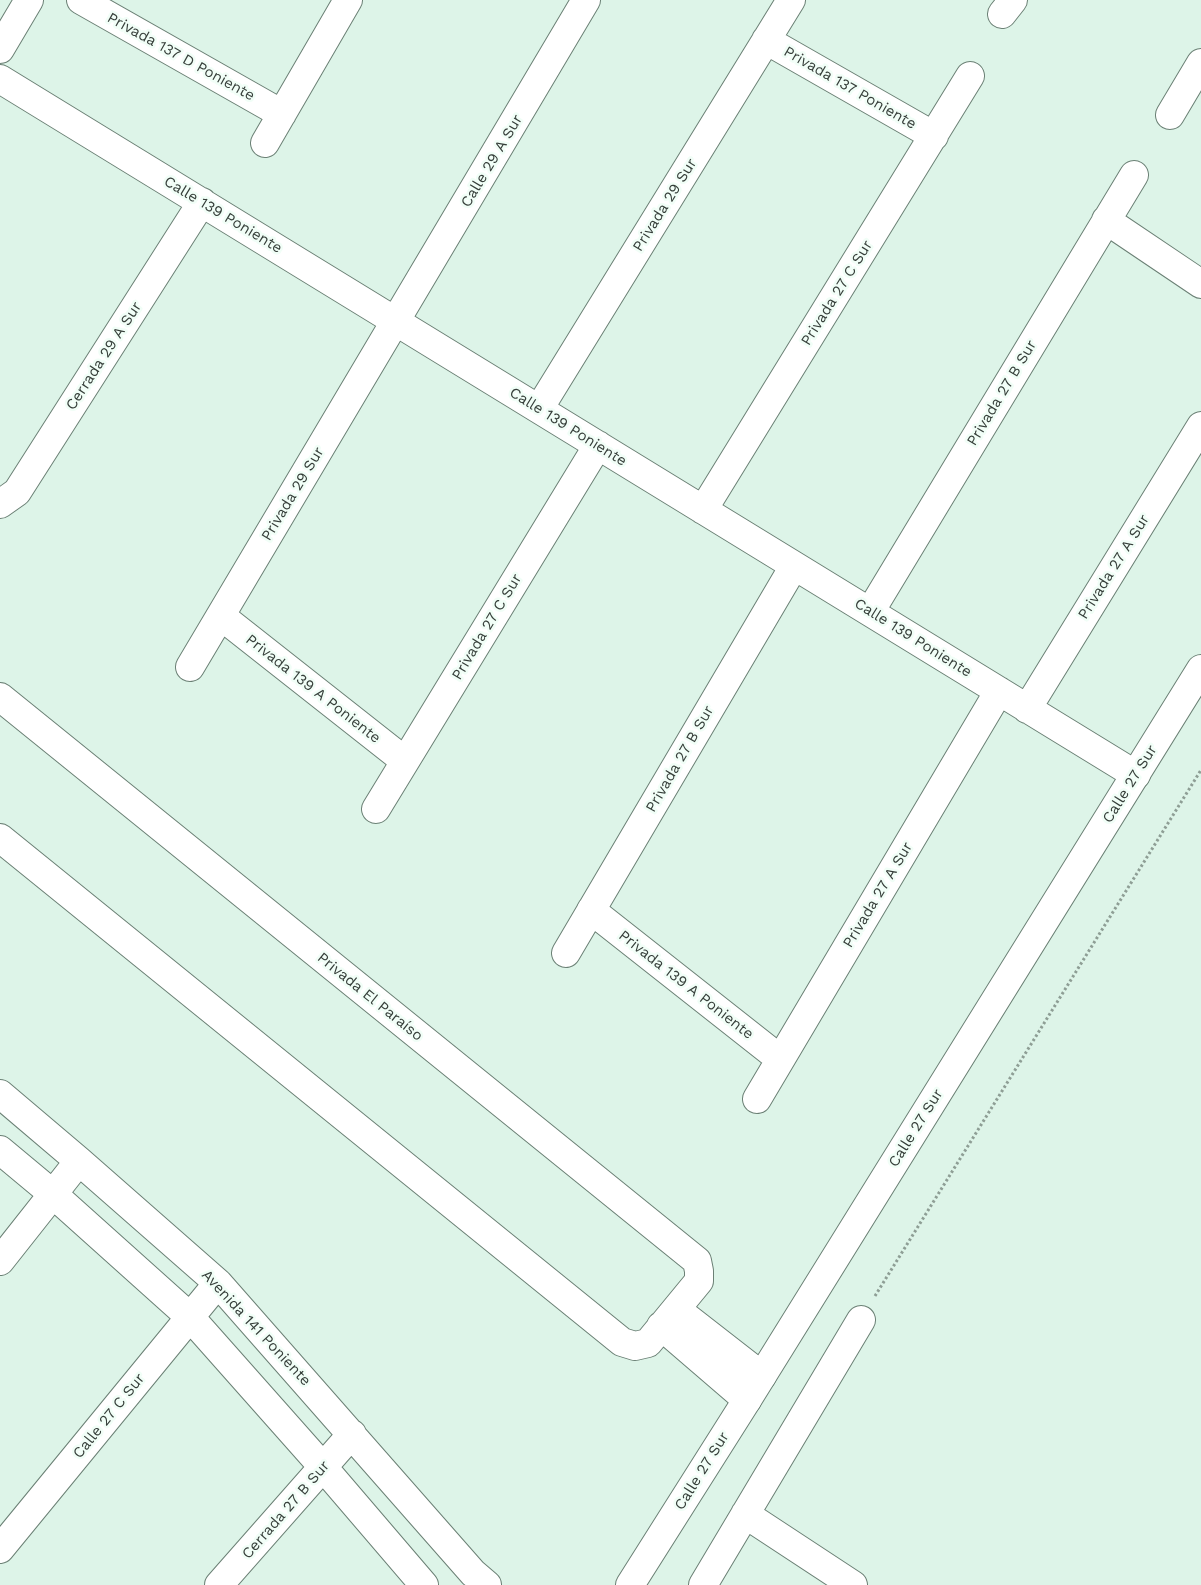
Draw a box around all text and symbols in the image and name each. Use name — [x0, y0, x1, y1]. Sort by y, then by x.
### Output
street label: Privada 137 D Poniente — [104, 9, 258, 105]
street label: Privada 137 Poniente — [781, 43, 919, 133]
street label: Calle 29 A Sur — [457, 111, 527, 211]
street label: Privada 29 Sur — [629, 155, 701, 255]
street label: Calle 139 Poniente — [161, 173, 285, 257]
street label: Privada 27 C Sur — [797, 237, 877, 349]
street label: Cerrada 29 A Sur — [62, 298, 146, 414]
street label: Privada 27 B Sur — [963, 337, 1041, 449]
street label: Calle 139 Poniente — [506, 384, 630, 470]
street label: Privada 29 Sur — [258, 444, 328, 544]
street label: Privada 27 A Sur — [1075, 511, 1153, 623]
street label: Privada 27 C Sur — [448, 571, 526, 683]
street label: Calle 139 Poniente — [851, 595, 975, 681]
street label: Privada 139 A Poniente — [242, 631, 384, 747]
street label: Privada 27 B Sur — [642, 702, 718, 816]
street label: Calle 27 Sur — [1099, 742, 1161, 826]
street label: Privada 27 A Sur — [839, 839, 917, 951]
street label: Privada 139 A Poniente — [615, 927, 757, 1043]
street label: Privada El Paraíso — [314, 949, 426, 1045]
street label: Calle 27 Sur — [885, 1086, 947, 1170]
street label: Avenida 141 Poniente — [198, 1266, 314, 1390]
street label: Calle 27 C Sur — [69, 1370, 149, 1462]
street label: Calle 27 Sur — [671, 1429, 733, 1513]
street label: Cerrada 27 B Sur — [238, 1457, 334, 1563]

